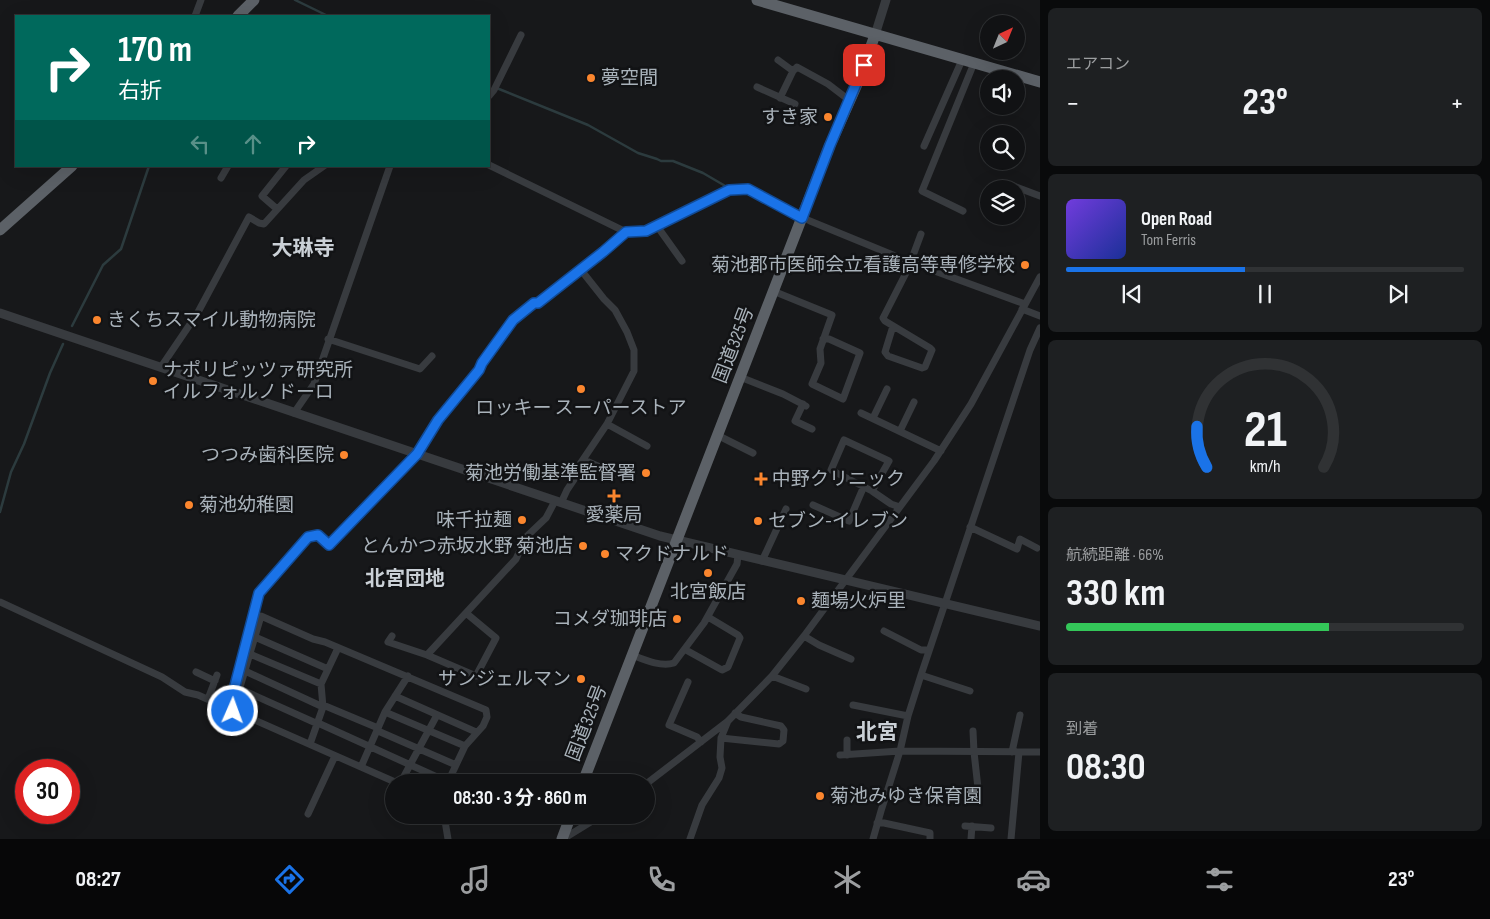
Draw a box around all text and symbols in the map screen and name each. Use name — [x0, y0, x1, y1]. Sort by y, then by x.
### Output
north arrow — [980, 15, 1025, 60]
map controls — [980, 15, 1025, 225]
text: 170 m — [118, 29, 192, 72]
icon: right — [35, 35, 100, 100]
pin — [843, 44, 885, 86]
icon: arrive — [850, 51, 878, 79]
text: エアコン — [1066, 55, 1130, 74]
place label: 夢空間 — [601, 67, 658, 90]
button: sound — [980, 70, 1025, 115]
marker: 夢空間 — [585, 72, 597, 84]
text: 右折 — [118, 78, 162, 105]
text: 23° — [1242, 80, 1288, 125]
text: − — [1066, 87, 1080, 120]
text: + — [1450, 87, 1464, 120]
place label: すき家 — [761, 106, 818, 129]
marker: すき家 — [822, 111, 834, 123]
button: search — [980, 125, 1025, 170]
icon: left — [186, 130, 214, 158]
icon: ahead — [239, 130, 267, 158]
icon: right — [292, 130, 320, 158]
button: layers — [980, 180, 1025, 225]
text: Open Road — [1141, 208, 1212, 231]
text: Tom Ferris — [1141, 231, 1196, 250]
district label: 大琳寺 — [272, 236, 335, 261]
place label: 菊池郡市医師会立看護高等専修学校 — [711, 254, 1015, 277]
marker: 菊池郡市医師会立看護高等専修学校 — [1019, 259, 1031, 271]
icon: previous — [1118, 280, 1146, 308]
icon: pause — [1251, 280, 1279, 308]
icon: next — [1384, 280, 1412, 308]
street label: 国道325号 — [709, 303, 759, 387]
place label: きくちスマイル動物病院 — [107, 309, 315, 332]
marker: きくちスマイル動物病院 — [91, 314, 103, 326]
place label: ナポリピッツァ研究所 イルフォルノドーロ — [163, 359, 353, 404]
marker: ナポリピッツァ研究所 イルフォルノドーロ — [147, 375, 159, 387]
marker: ロッキー スーパーストア — [575, 383, 587, 395]
place label: ロッキー スーパーストア — [476, 397, 686, 420]
text: 21 — [1243, 399, 1287, 462]
place label: つつみ歯科医院 — [201, 444, 334, 467]
marker: つつみ歯科医院 — [338, 449, 350, 461]
text: km/h — [1250, 456, 1280, 477]
place label: 菊池労働基準監督署 — [465, 462, 636, 485]
marker: 菊池労働基準監督署 — [640, 467, 652, 479]
place label: 中野クリニック — [772, 468, 905, 491]
marker: 中野クリニック — [754, 472, 768, 486]
marker: 愛薬局 — [608, 490, 620, 502]
place label: 菊池幼稚園 — [199, 494, 294, 517]
marker: 菊池幼稚園 — [183, 499, 195, 511]
place label: 愛薬局 — [585, 504, 643, 527]
place label: 味千拉麺 — [436, 509, 512, 532]
place label: セブン-イレブン — [768, 510, 908, 533]
marker: 味千拉麺 — [516, 514, 528, 526]
marker: セブン-イレブン — [752, 515, 764, 527]
place label: とんかつ赤坂水野 菊池店 — [361, 535, 573, 558]
marker: とんかつ赤坂水野 菊池店 — [577, 540, 589, 552]
place label: マクドナルド — [615, 543, 729, 566]
text: 航続距離 · 66% — [1066, 546, 1164, 565]
marker: マクドナルド — [599, 548, 611, 560]
district label: 北宮団地 — [365, 567, 445, 591]
marker: 北宮飯店 — [702, 567, 714, 579]
text: 330 km — [1066, 571, 1165, 616]
place label: 北宮飯店 — [670, 581, 746, 604]
place label: 麺場火炉里 — [811, 590, 906, 613]
marker: 麺場火炉里 — [795, 595, 807, 607]
place label: コメダ珈琲店 — [553, 608, 667, 631]
marker: コメダ珈琲店 — [671, 613, 683, 625]
place label: サンジェルマン — [438, 668, 571, 691]
marker: サンジェルマン — [575, 673, 587, 685]
street label: 国道325号 — [562, 681, 612, 765]
position arrow — [206, 684, 258, 736]
district label: 北宮 — [856, 720, 898, 745]
text: 到着 — [1066, 720, 1098, 739]
text: 08:30 — [1066, 745, 1146, 790]
speed limit sign: 30 — [15, 759, 80, 824]
place label: 菊池みゆき保育園 — [830, 785, 982, 808]
text: 08:30 · 3 分 · 860 m — [453, 787, 587, 810]
marker: 菊池みゆき保育園 — [814, 790, 826, 802]
icon: directions — [272, 862, 307, 897]
icon: music — [458, 862, 493, 897]
icon: phone — [644, 862, 679, 897]
icon: climate — [830, 862, 865, 897]
icon: car — [1016, 862, 1051, 897]
icon: filters — [1202, 862, 1237, 897]
text: 08:27 — [76, 866, 121, 893]
text: 23° — [1388, 866, 1414, 893]

